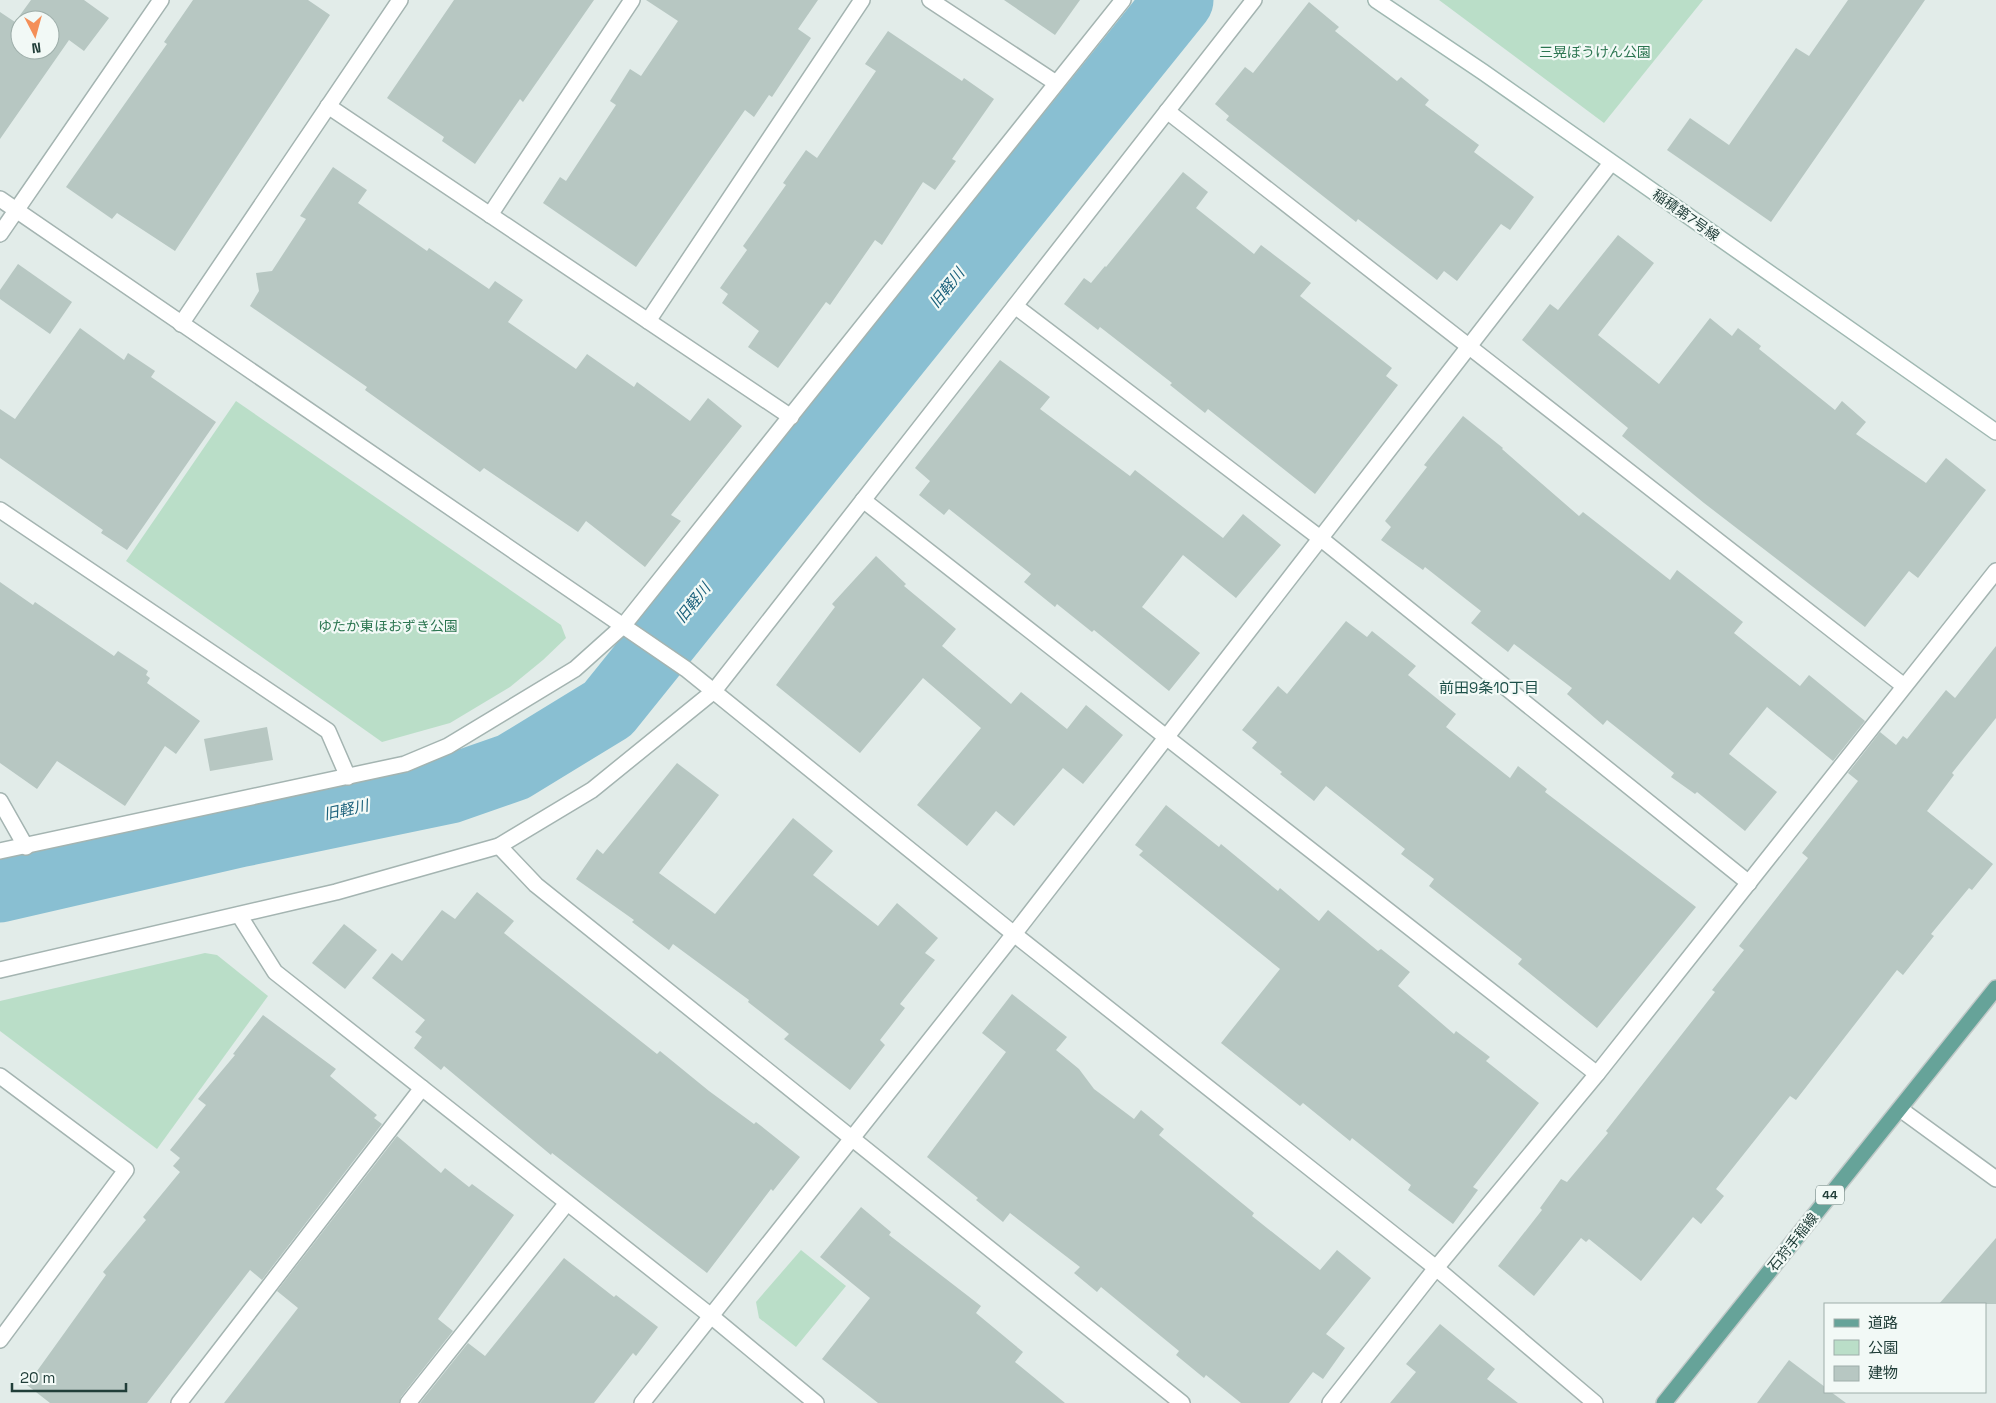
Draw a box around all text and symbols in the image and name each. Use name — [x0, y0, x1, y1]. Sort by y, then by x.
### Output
north arrow — [10, 10, 60, 60]
text: N — [31, 38, 42, 57]
park label: 三晃ぼうけん公園 — [1539, 43, 1651, 61]
street label: 稲積第7号線 — [1649, 185, 1723, 245]
water label: 旧軽川 — [925, 263, 969, 311]
water label: 旧軽川 — [671, 578, 715, 626]
park label: ゆたか東ほおずき公園 — [318, 617, 458, 635]
district label: 前田9条10丁目 — [1439, 678, 1539, 697]
water label: 旧軽川 — [322, 795, 372, 823]
road number: 44 — [1816, 1186, 1844, 1204]
street label: 石狩手稲線 — [1764, 1209, 1822, 1275]
legend — [1824, 1303, 1986, 1393]
text: 道路 — [1868, 1313, 1898, 1332]
text: 公園 — [1868, 1338, 1898, 1357]
scale bar — [12, 1360, 126, 1392]
text: 建物 — [1868, 1363, 1898, 1382]
text: 20 m — [20, 1368, 55, 1387]

